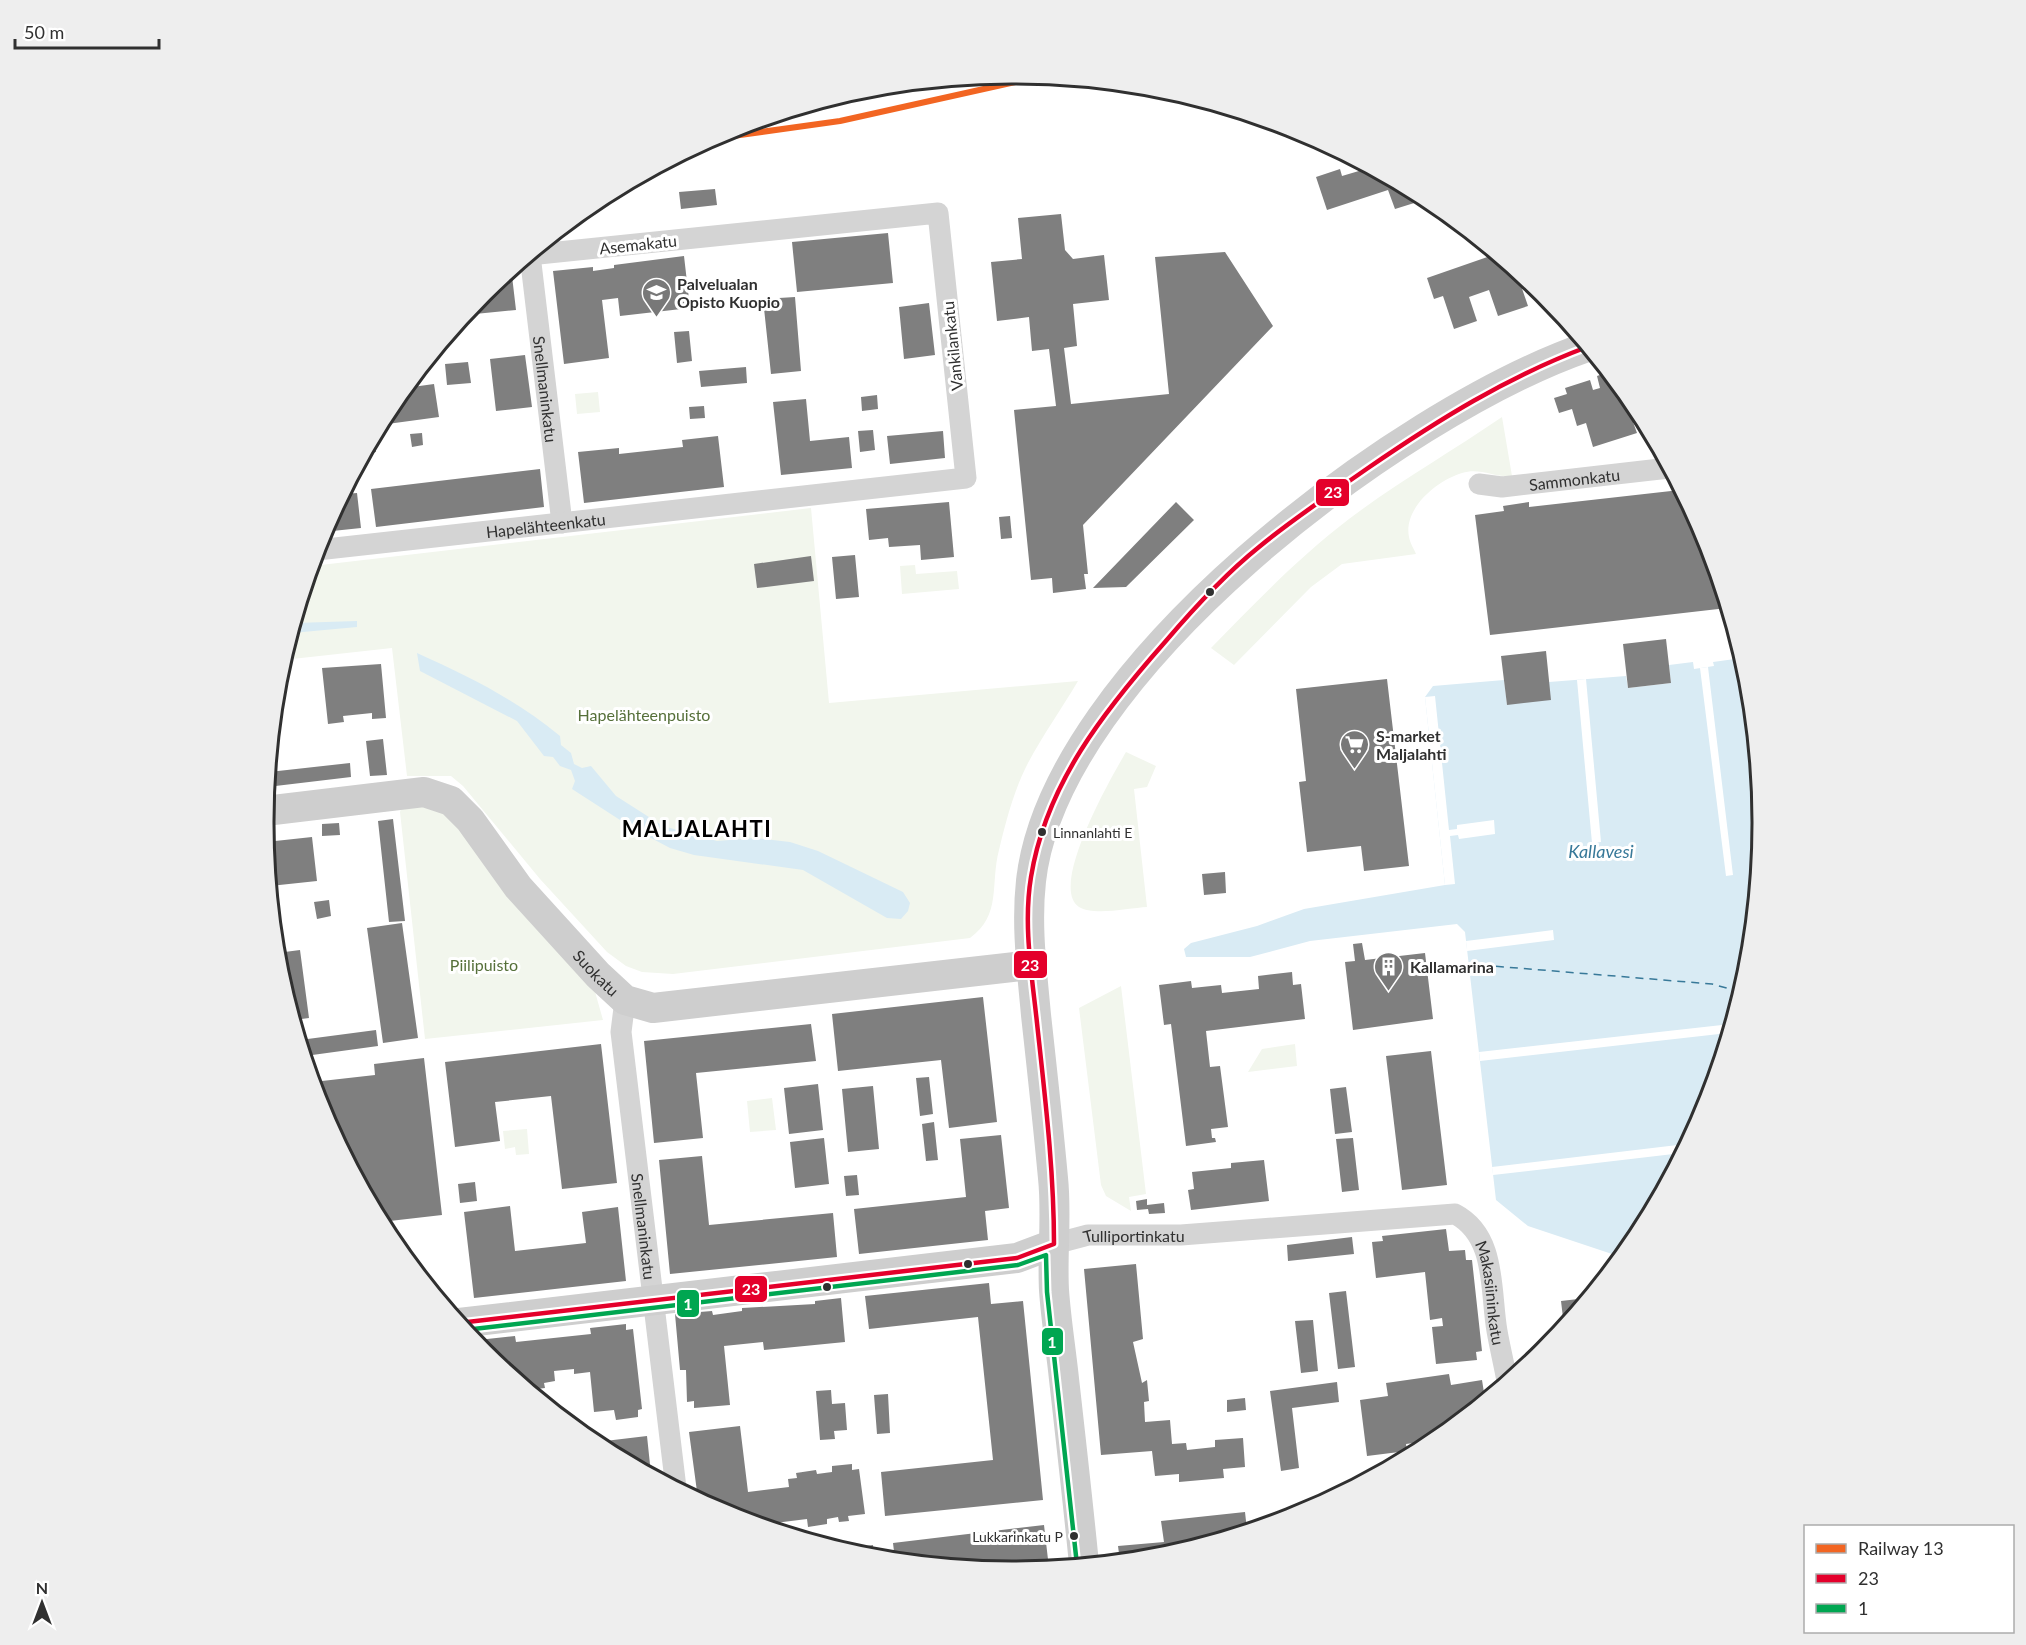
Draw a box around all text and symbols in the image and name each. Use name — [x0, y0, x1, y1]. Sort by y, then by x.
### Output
scale bar — [15, 12, 159, 50]
text: 50 m — [24, 21, 64, 43]
street label: Asemakatu — [598, 230, 678, 258]
place label: Palvelualan Opisto Kuopio — [677, 274, 780, 311]
school or university icon: Palvelualan Opisto Kuopio — [640, 276, 672, 318]
street label: Vankilankatu — [938, 300, 966, 392]
street label: Snellmaninkatu — [530, 335, 562, 443]
street label: Sammonkatu — [1528, 464, 1621, 493]
line badge: 23 — [1315, 478, 1350, 507]
text: 23 — [1324, 482, 1342, 501]
street label: Hapelähteenkatu — [485, 509, 606, 541]
unlabelled marker — [1204, 586, 1216, 598]
park label: Hapelähteenpuisto — [578, 705, 710, 724]
place label: S-market Maljalahti — [1376, 726, 1447, 763]
supermarket icon: S-market Maljalahti — [1339, 728, 1371, 770]
district label: MALJALAHTI — [622, 815, 772, 842]
place label: Linnanlahti E — [1053, 824, 1132, 841]
marker: Linnanlahti E — [1036, 826, 1048, 838]
water label: Kallavesi — [1568, 840, 1634, 862]
street label: Suokatu — [570, 945, 623, 999]
line badge: 23 — [1013, 950, 1048, 979]
building icon: Kallamarina — [1373, 950, 1405, 992]
park label: Piilipuisto — [450, 955, 518, 974]
text: 23 — [1021, 955, 1039, 974]
place label: Kallamarina — [1410, 957, 1494, 976]
street label: Snellmaninkatu — [629, 1172, 660, 1281]
street label: Tulliportinkatu — [1081, 1225, 1185, 1245]
street label: Makasiininkatu — [1473, 1237, 1509, 1347]
unlabelled marker — [962, 1258, 974, 1270]
line badge: 23 — [734, 1275, 768, 1303]
text: 23 — [742, 1279, 760, 1298]
unlabelled marker — [821, 1281, 833, 1293]
line badge: 1 — [676, 1289, 700, 1318]
text: 1 — [683, 1294, 693, 1313]
line badge: 1 — [1041, 1327, 1064, 1356]
text: 1 — [1047, 1332, 1057, 1351]
legend — [1804, 1525, 2014, 1633]
place label: Lukkarinkatu P — [972, 1528, 1063, 1545]
marker: Lukkarinkatu P — [1068, 1530, 1080, 1542]
text: Railway 13 — [1858, 1537, 1944, 1559]
text: 23 — [1858, 1567, 1879, 1589]
north arrow — [12, 1573, 72, 1633]
text: N — [36, 1578, 48, 1597]
text: 1 — [1858, 1597, 1868, 1619]

